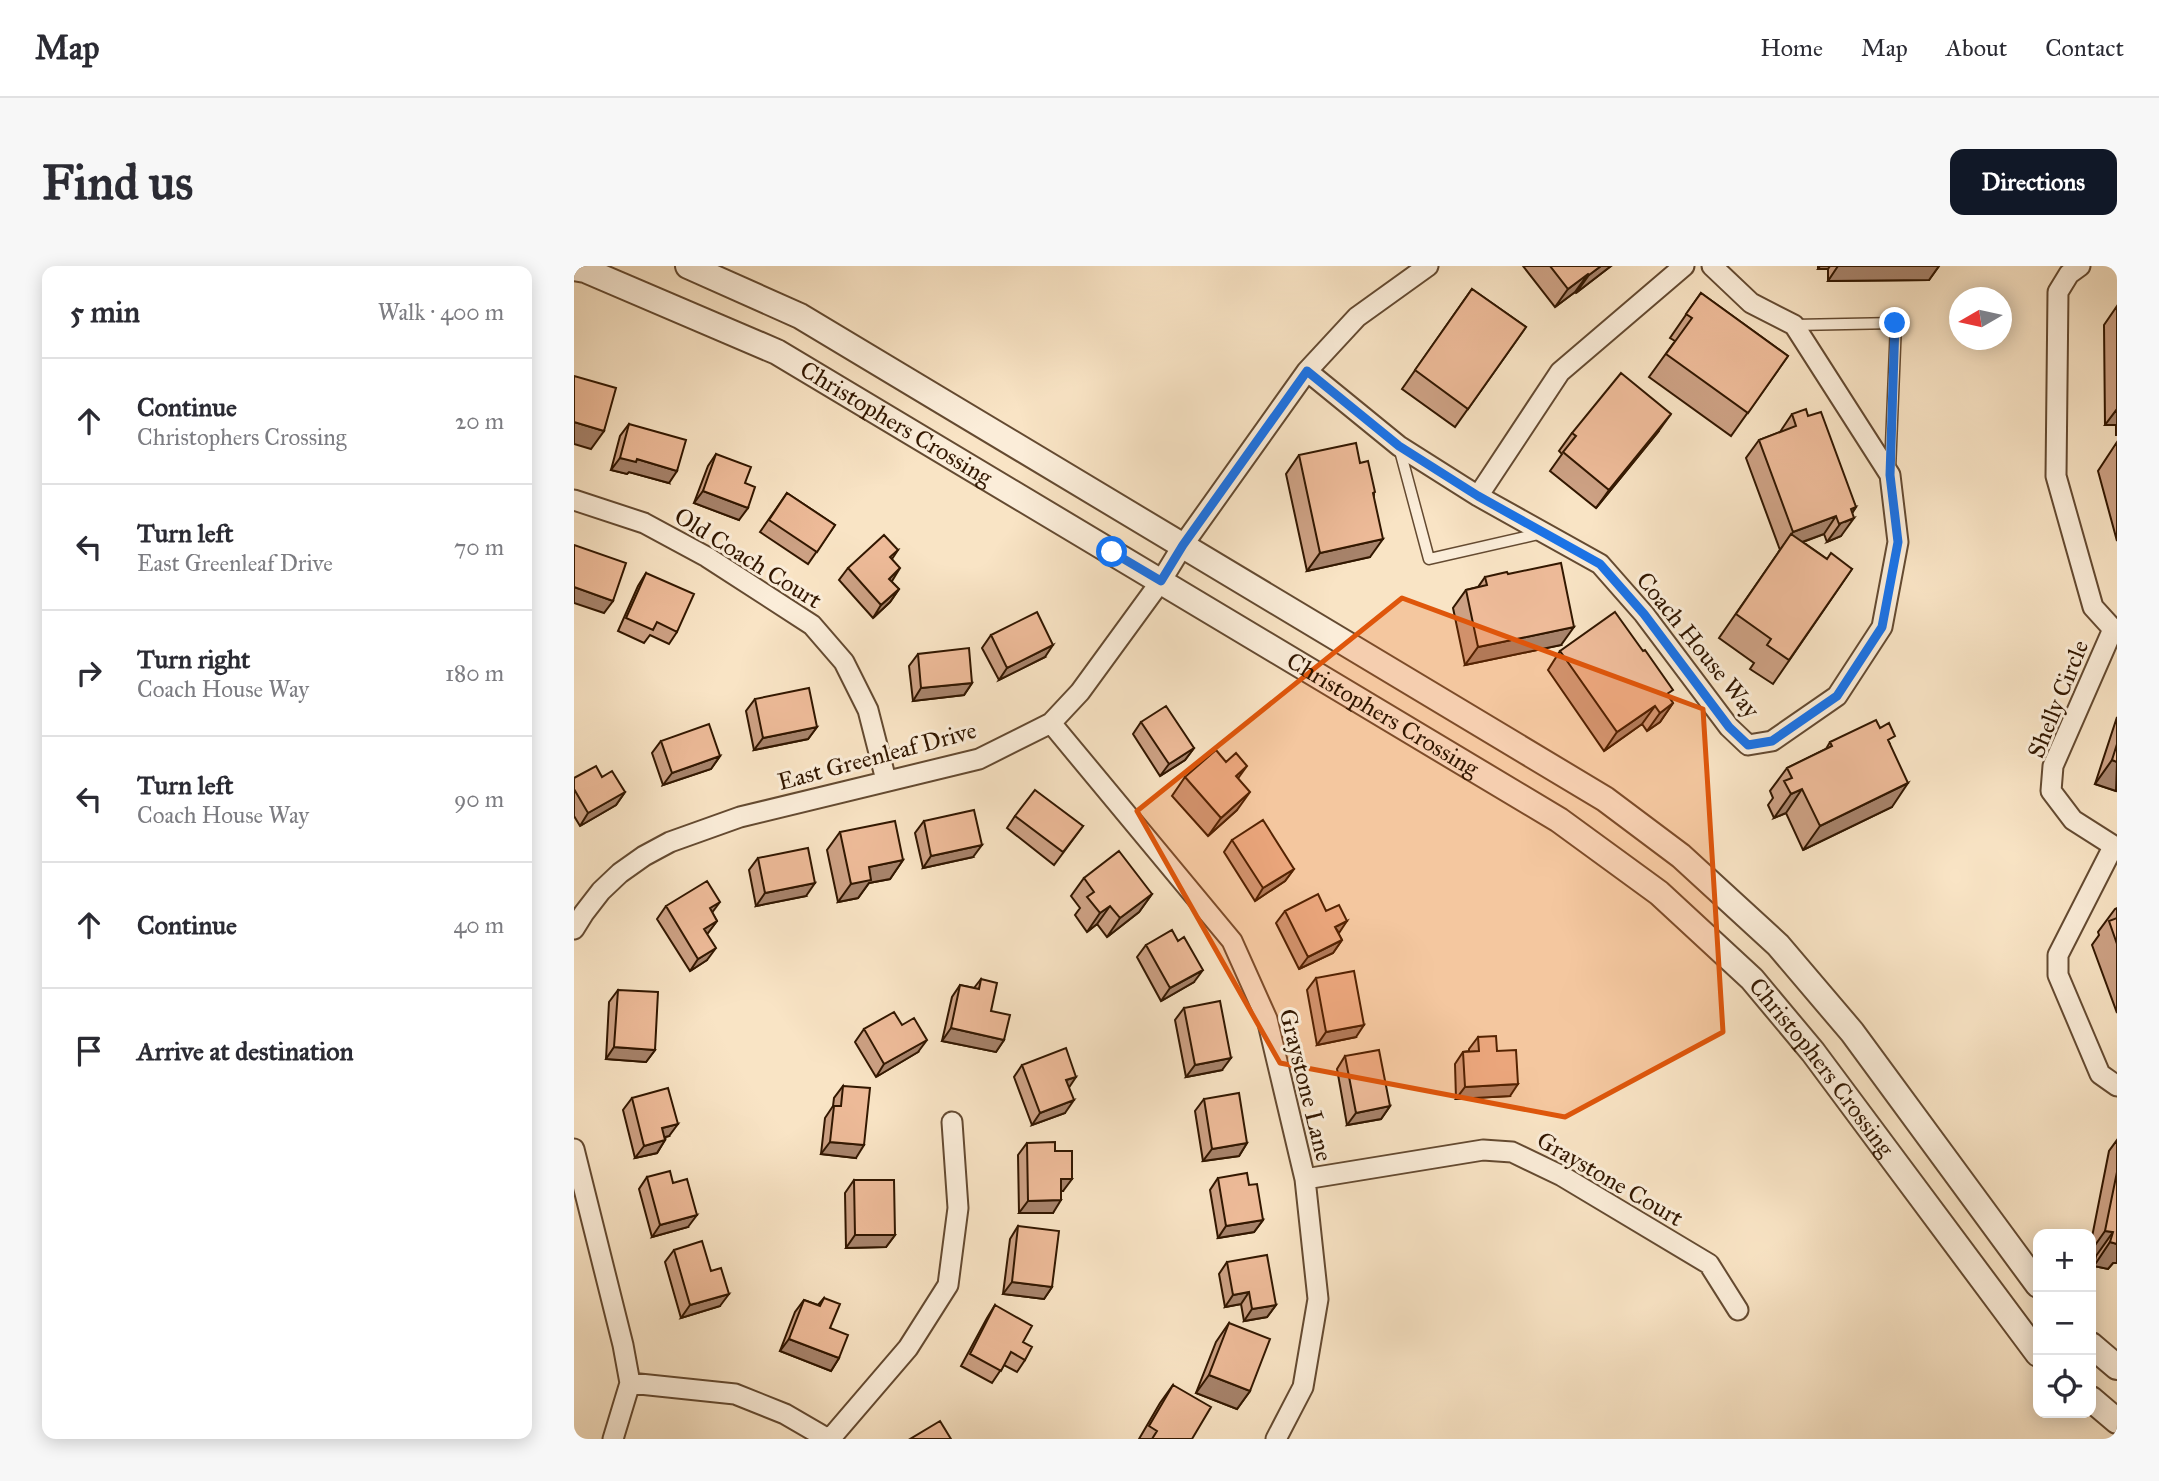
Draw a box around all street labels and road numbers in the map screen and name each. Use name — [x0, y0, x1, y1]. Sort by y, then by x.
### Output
street label: Christophers Crossing — [795, 354, 999, 493]
street label: Old Coach Court — [669, 501, 828, 616]
street label: Coach House Way — [1630, 566, 1767, 725]
street label: Shelly Circle — [2021, 636, 2095, 762]
street label: Christophers Crossing — [1281, 646, 1485, 784]
street label: East Greenleaf Drive — [774, 715, 980, 797]
street label: Christophers Crossing — [1742, 972, 1901, 1163]
street label: Graystone Lane — [1273, 1006, 1339, 1164]
street label: Graystone Court — [1531, 1125, 1689, 1233]

